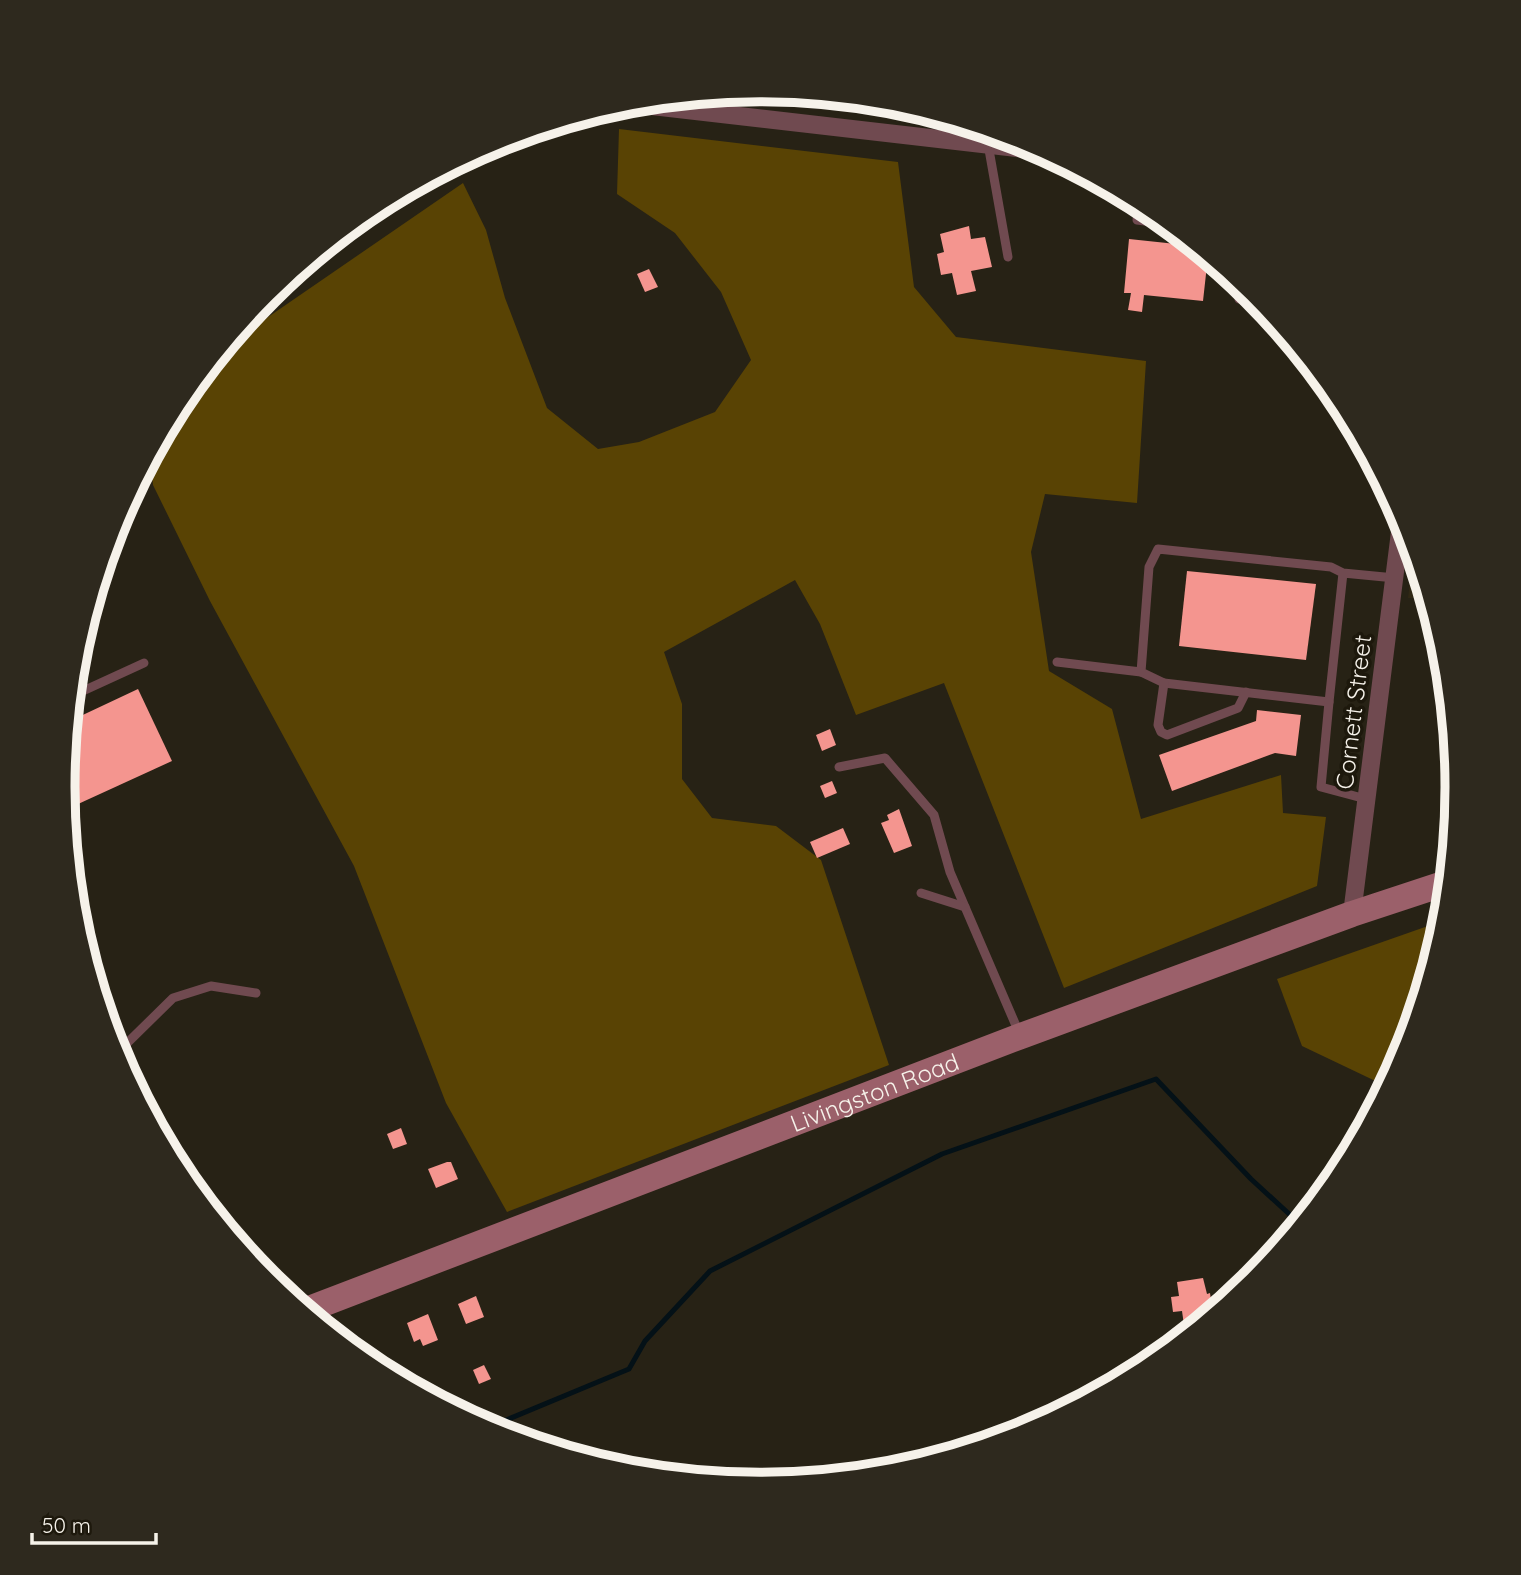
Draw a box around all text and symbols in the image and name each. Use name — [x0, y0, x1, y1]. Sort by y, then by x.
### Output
street label: Cornett Street — [1329, 633, 1377, 791]
street label: Livingston Road — [786, 1046, 963, 1138]
scale bar — [32, 1502, 156, 1546]
text: 50 m — [42, 1512, 91, 1538]

